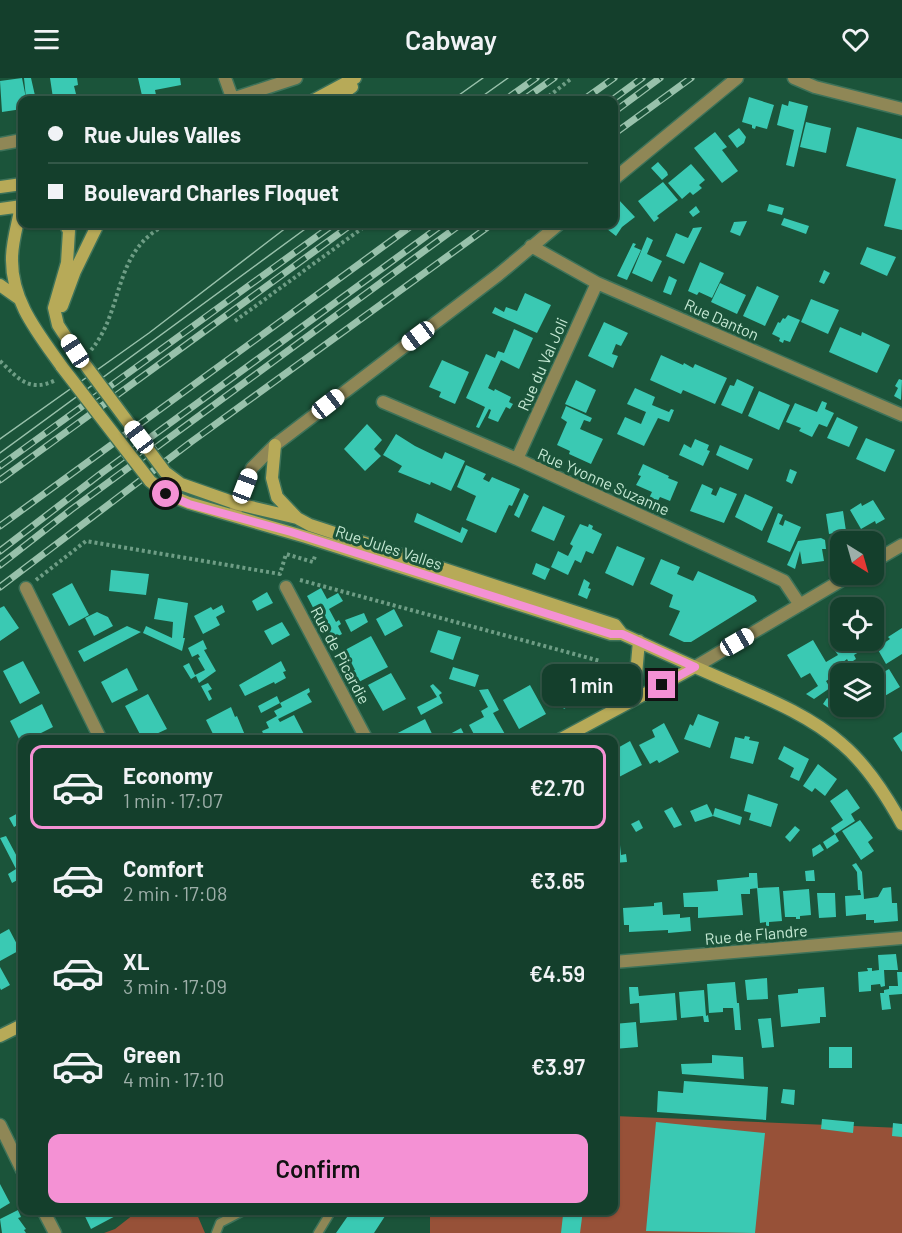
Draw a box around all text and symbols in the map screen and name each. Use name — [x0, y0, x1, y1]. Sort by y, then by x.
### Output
icon: menu — [30, 23, 63, 56]
text: Cabway — [405, 23, 497, 55]
icon: heart — [839, 23, 872, 56]
text: Rue Jules Valles — [84, 121, 241, 147]
text: Boulevard Charles Floquet — [84, 179, 339, 205]
street label: Rue Danton — [682, 294, 762, 344]
street label: Rue du Val Joli — [513, 314, 571, 414]
car — [398, 318, 438, 354]
car — [58, 331, 92, 371]
car — [308, 386, 348, 422]
car — [121, 417, 157, 457]
street label: Rue Yvonne Suzanne — [535, 443, 673, 519]
car — [230, 466, 260, 506]
route start — [152, 480, 179, 507]
street label: Rue Jules Valles — [333, 521, 445, 573]
north arrow — [830, 531, 884, 585]
map controls — [830, 531, 884, 717]
button: locate — [830, 597, 884, 651]
street label: Rue de Picardie — [307, 603, 375, 707]
car — [717, 625, 757, 659]
button: layers — [830, 663, 884, 717]
callout: 1 min — [542, 664, 641, 706]
route end — [648, 671, 675, 698]
text: 1 min — [570, 673, 613, 697]
icon: car — [51, 760, 105, 814]
text: Economy — [123, 762, 213, 788]
text: €2.70 — [530, 774, 585, 800]
text: 1 min · 17:07 — [123, 788, 223, 812]
icon: car — [51, 853, 105, 907]
text: Comfort — [123, 855, 204, 881]
text: €3.65 — [530, 867, 585, 893]
text: 2 min · 17:08 — [123, 881, 227, 905]
street label: Rue de Flandre — [704, 920, 808, 948]
icon: car — [51, 946, 105, 1000]
text: XL — [123, 948, 149, 974]
text: €4.59 — [529, 960, 585, 986]
text: 3 min · 17:09 — [123, 974, 227, 998]
icon: car — [51, 1039, 105, 1093]
text: Green — [123, 1041, 181, 1067]
text: €3.97 — [531, 1053, 585, 1079]
text: 4 min · 17:10 — [123, 1067, 224, 1091]
button: Confirm — [48, 1134, 588, 1203]

